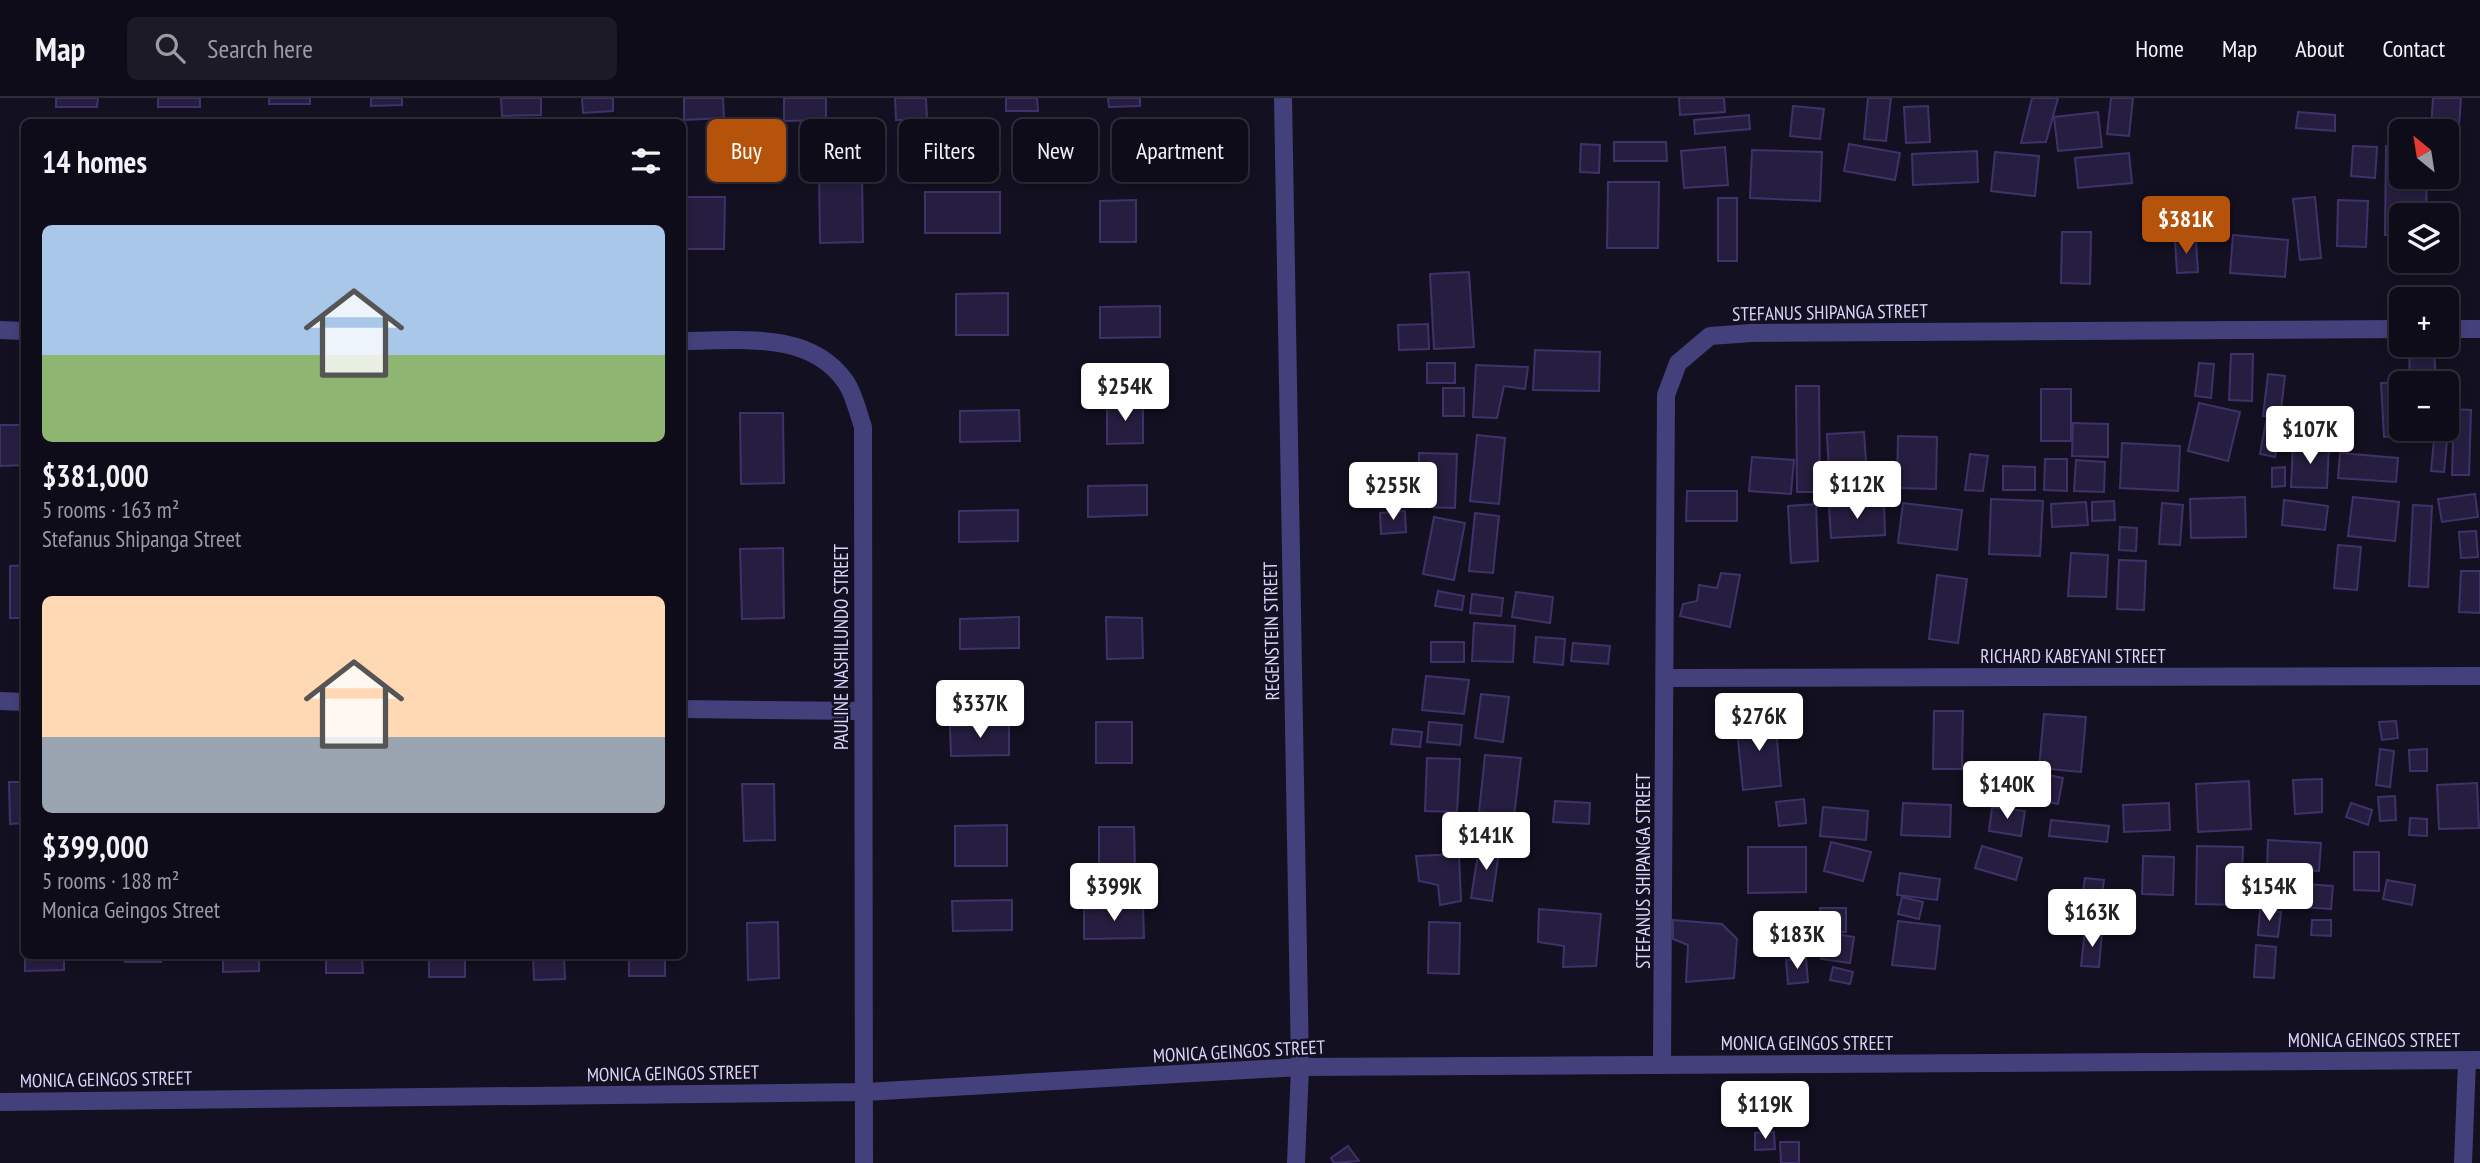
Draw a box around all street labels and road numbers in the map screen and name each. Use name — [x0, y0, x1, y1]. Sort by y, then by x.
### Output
street label: STEFANUS SHIPANGA STREET — [1732, 298, 1929, 326]
street label: PAULINE NASHILUNDO STREET — [829, 543, 853, 750]
street label: REGENSTEIN STREET — [1258, 561, 1284, 701]
street label: RICHARD KABEYANI STREET — [1980, 644, 2166, 668]
street label: STEFANUS SHIPANGA STREET — [1631, 773, 1655, 969]
street label: MONICA GEINGOS STREET — [2288, 1028, 2461, 1052]
street label: MONICA GEINGOS STREET — [1721, 1031, 1894, 1055]
street label: MONICA GEINGOS STREET — [1152, 1034, 1326, 1067]
street label: MONICA GEINGOS STREET — [587, 1059, 760, 1087]
street label: MONICA GEINGOS STREET — [20, 1065, 193, 1093]

